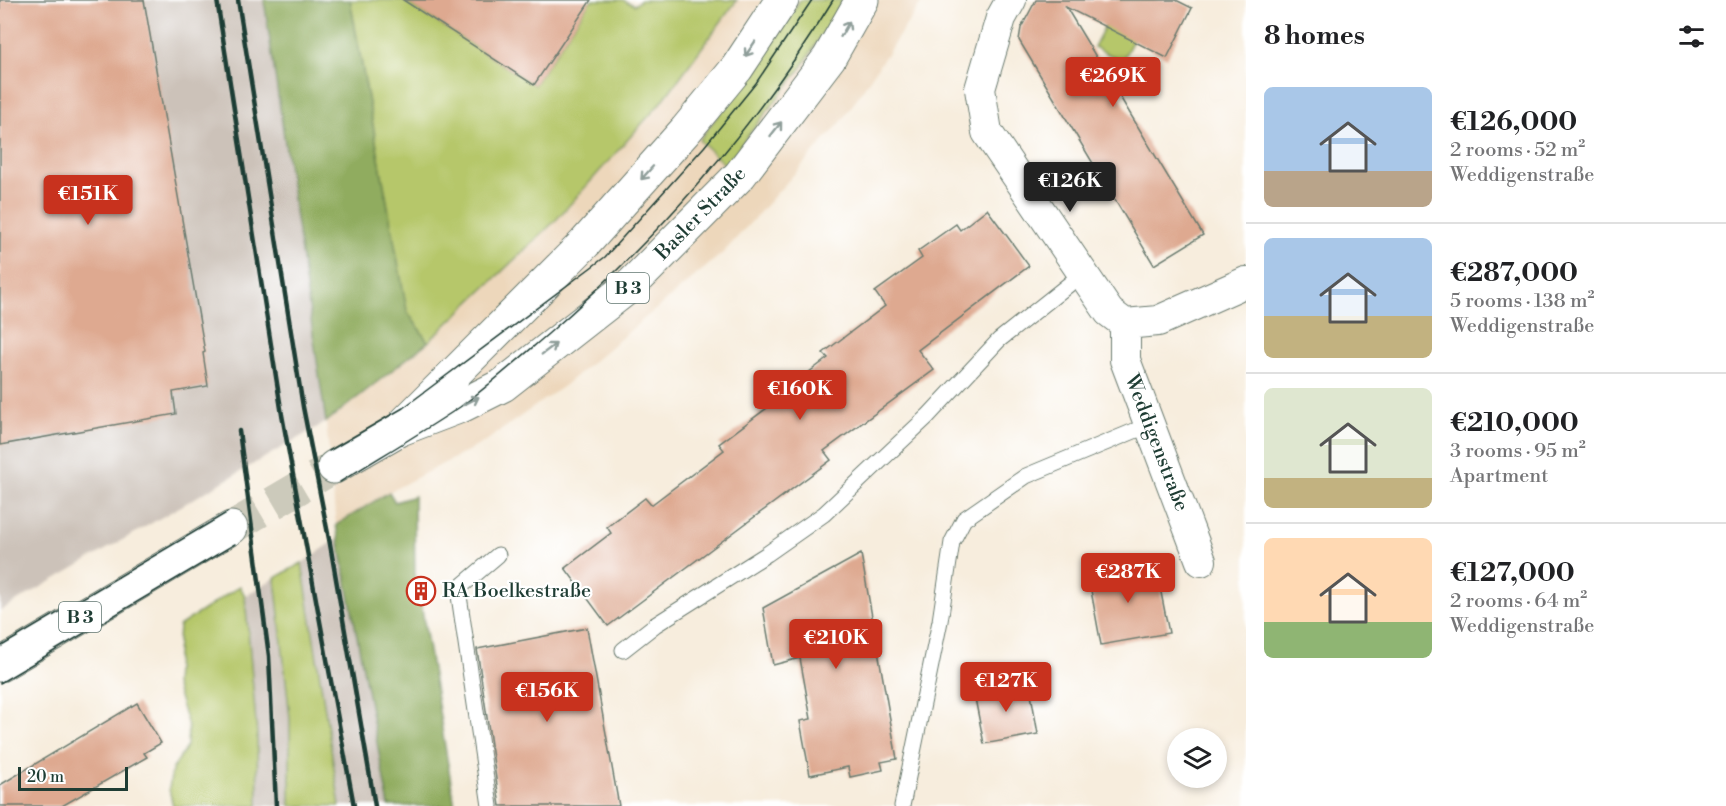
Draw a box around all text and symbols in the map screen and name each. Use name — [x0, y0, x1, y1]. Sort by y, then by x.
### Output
text: 8 homes — [1264, 20, 1365, 52]
icon: filters — [1675, 20, 1708, 53]
one-way arrow — [839, 21, 851, 38]
one-way arrow — [743, 40, 755, 57]
pin: €269K — [1071, 57, 1155, 108]
text: €269K — [1080, 64, 1146, 89]
text: €126,000 — [1450, 106, 1577, 138]
icon: home — [1312, 111, 1384, 183]
one-way arrow — [770, 122, 783, 138]
text: 2 rooms · 52 m² — [1450, 138, 1585, 163]
street label: Basler Straße — [650, 162, 752, 267]
pin: €126K — [1028, 162, 1112, 213]
text: Weddigenstraße — [1450, 163, 1594, 188]
one-way arrow — [640, 166, 654, 181]
text: €126K — [1038, 169, 1102, 194]
pin: €151K — [46, 175, 130, 226]
text: €151K — [58, 182, 118, 207]
text: €287,000 — [1450, 257, 1578, 289]
icon: home — [1312, 262, 1384, 334]
road number: B 3 — [607, 273, 649, 303]
text: 5 rooms · 138 m² — [1450, 289, 1594, 314]
text: Weddigenstraße — [1450, 314, 1594, 339]
one-way arrow — [541, 343, 557, 356]
pin: €160K — [758, 370, 842, 421]
street label: Weddigenstraße — [1118, 370, 1194, 515]
text: €160K — [767, 377, 833, 402]
one-way arrow — [461, 395, 479, 406]
text: €210,000 — [1450, 407, 1579, 439]
icon: home — [1312, 412, 1384, 484]
text: 3 rooms · 95 m² — [1450, 439, 1586, 464]
text: Apartment — [1450, 464, 1548, 489]
pin: €287K — [1086, 553, 1170, 604]
text: €127,000 — [1450, 557, 1575, 589]
text: €287K — [1095, 560, 1161, 585]
icon: home — [1312, 562, 1384, 634]
building icon: RA Boelkestraße — [405, 575, 437, 607]
place label: RA Boelkestraße — [442, 579, 591, 604]
text: 2 rooms · 64 m² — [1450, 589, 1587, 614]
road number: B 3 — [59, 602, 101, 632]
text: Weddigenstraße — [1450, 614, 1594, 639]
pin: €210K — [794, 619, 878, 670]
text: €210K — [803, 626, 869, 651]
pin: €127K — [964, 662, 1048, 713]
text: €127K — [974, 669, 1038, 694]
pin: €156K — [505, 672, 589, 723]
text: €156K — [515, 679, 579, 704]
map controls — [1167, 728, 1227, 788]
button: layers — [1167, 728, 1227, 788]
scale bar — [18, 764, 128, 792]
text: 20 m — [27, 767, 64, 787]

